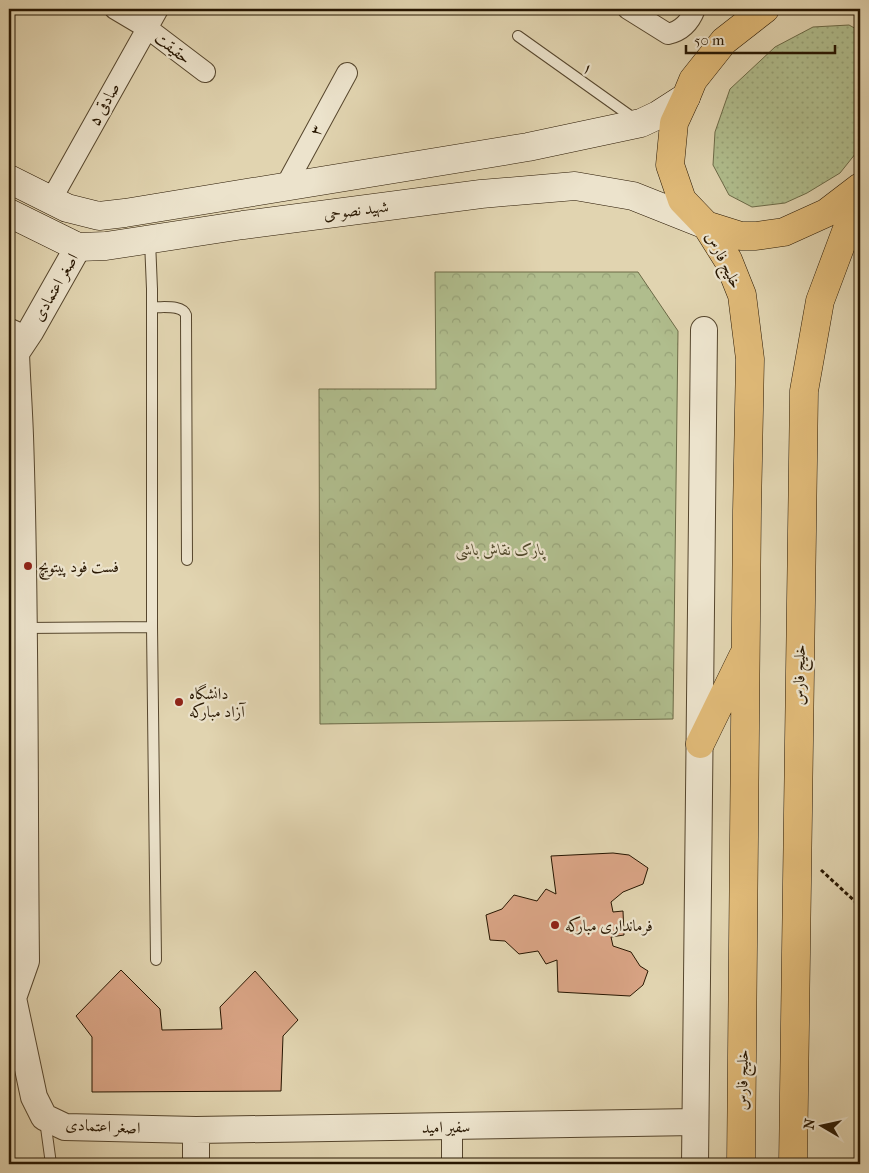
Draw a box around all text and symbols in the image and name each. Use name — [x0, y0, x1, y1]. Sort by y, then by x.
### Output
scale bar — [686, 22, 835, 54]
street label: حقیقت — [151, 28, 195, 68]
text: 50 m — [694, 31, 725, 49]
street label: ۱ — [579, 58, 597, 78]
street label: صادقی ۵ — [84, 79, 124, 129]
street label: ۳ — [305, 121, 327, 139]
street label: شهید نصوحی — [322, 197, 390, 224]
street label: خلیج فارس — [697, 228, 746, 294]
street label: اصغر اعتمادی — [28, 250, 83, 325]
park label: پارک نقاش باشی — [455, 540, 547, 561]
place label: فست فود پیتویچ — [38, 557, 119, 580]
marker: فست فود پیتویچ — [22, 560, 34, 572]
street label: خلیج فارس — [789, 644, 814, 706]
place label: دانشگاه آزاد مبارکه — [189, 683, 246, 721]
marker: دانشگاه آزاد مبارکه — [173, 696, 185, 708]
place label: فرمانداری مبارکه — [565, 916, 653, 936]
marker: فرمانداری مبارکه — [549, 919, 561, 931]
street label: خلیج فارس — [732, 1049, 757, 1111]
north arrow — [796, 1100, 846, 1150]
street label: اصغر اعتمادی — [65, 1115, 141, 1138]
street label: سفیر امید — [422, 1117, 470, 1137]
text: N — [800, 1117, 819, 1131]

